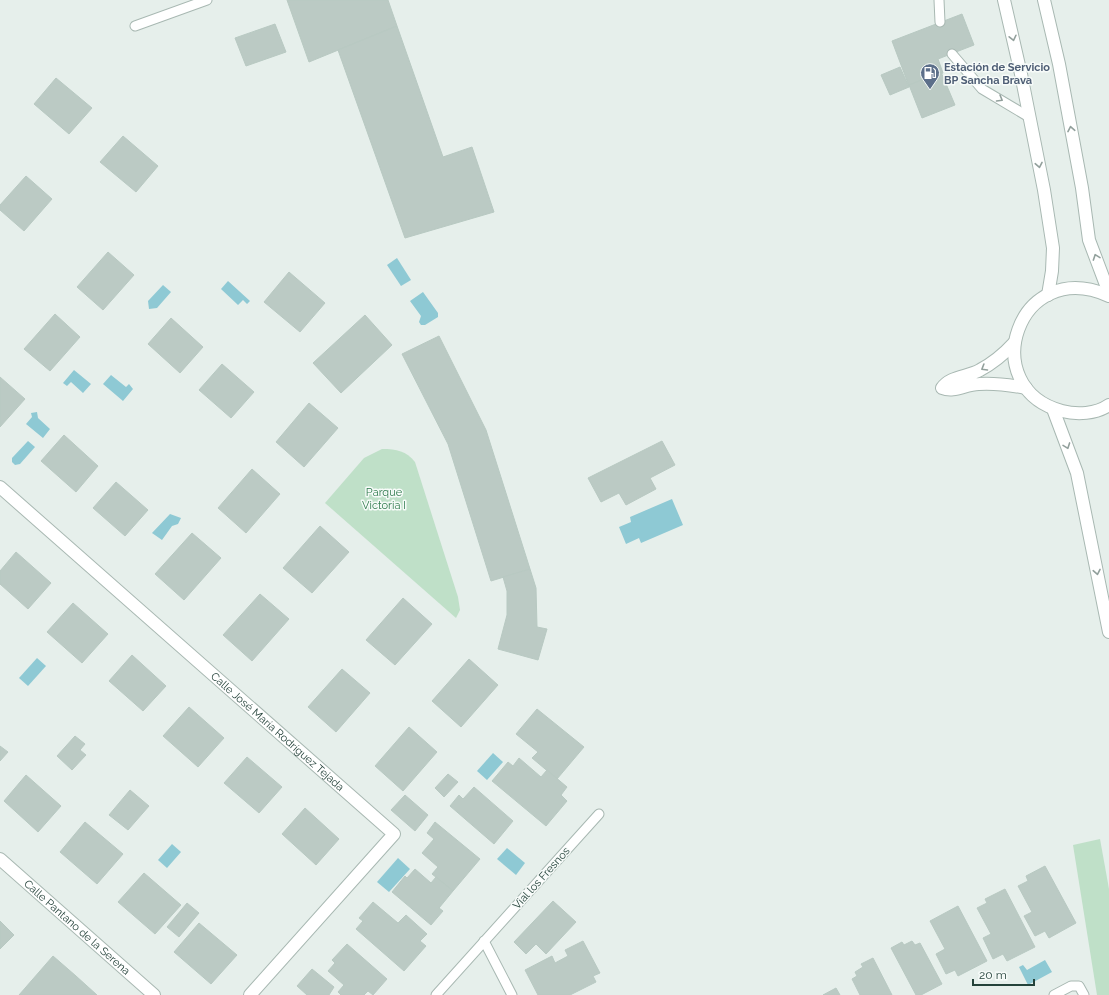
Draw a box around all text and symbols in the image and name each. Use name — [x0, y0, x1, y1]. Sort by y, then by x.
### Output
one-way arrow — [1008, 35, 1016, 41]
place label: Estación de Servicio BP Sancha Brava — [944, 61, 1050, 87]
fuel station icon: Estación de Servicio BP Sancha Brava — [919, 62, 941, 90]
one-way arrow — [996, 95, 1003, 102]
one-way arrow — [1067, 126, 1076, 132]
one-way arrow — [1034, 162, 1043, 168]
one-way arrow — [1092, 253, 1100, 260]
one-way arrow — [981, 363, 988, 370]
one-way arrow — [1062, 442, 1070, 449]
park label: Parque Victoria I — [362, 486, 406, 512]
one-way arrow — [1092, 569, 1100, 575]
street label: Calle José María Rodríguez Tejada — [208, 670, 347, 794]
street label: Vial los Fresnos — [510, 845, 573, 912]
street label: Calle Pantano de la Serena — [21, 877, 133, 978]
scale bar — [973, 961, 1034, 987]
text: 20 m — [979, 968, 1007, 982]

